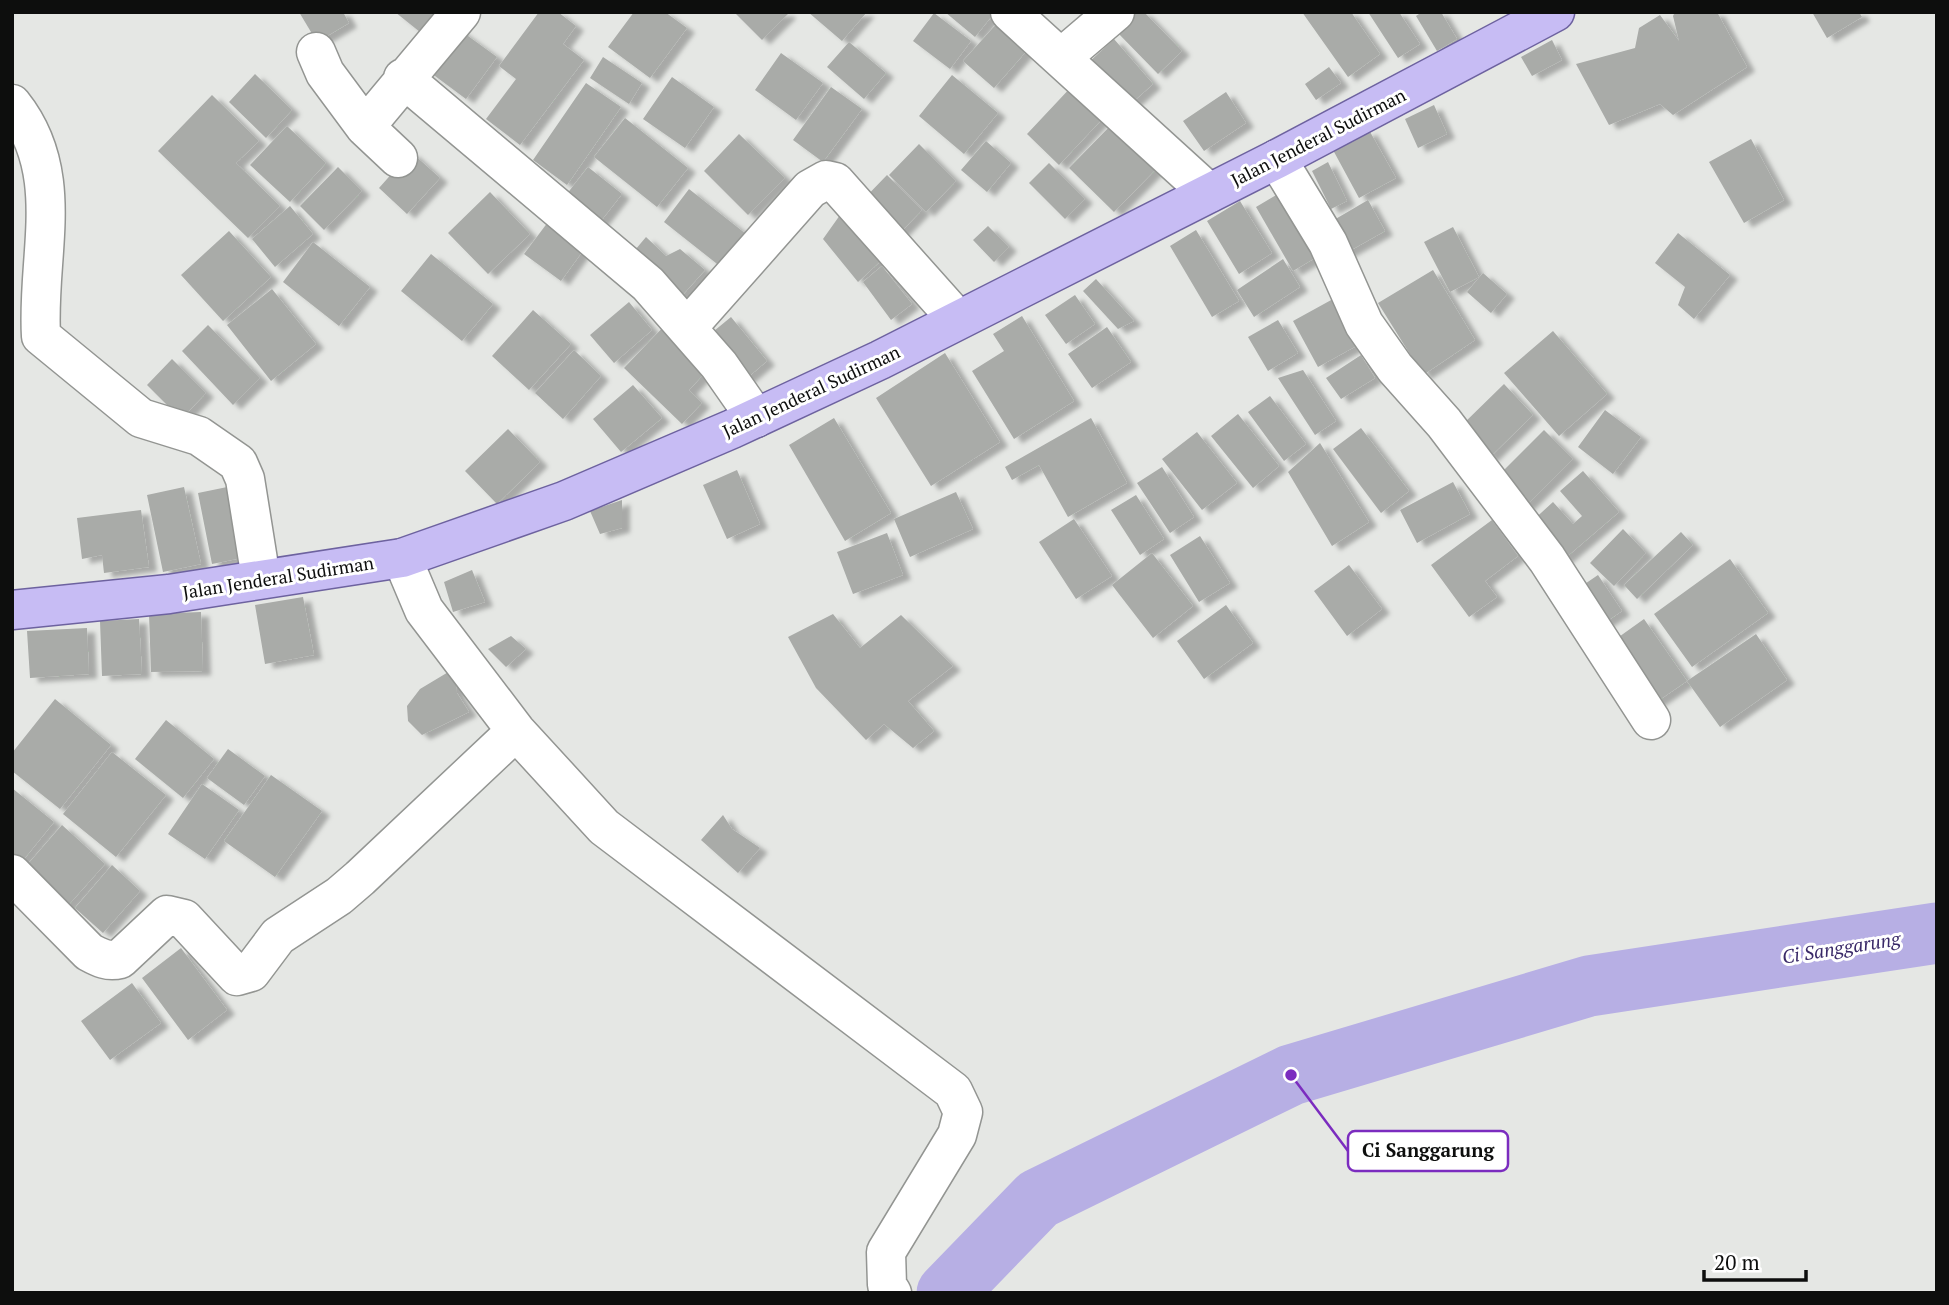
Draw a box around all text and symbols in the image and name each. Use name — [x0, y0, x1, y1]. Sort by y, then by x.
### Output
street label: Jalan Jenderal Sudirman — [1227, 82, 1410, 192]
street label: Jalan Jenderal Sudirman — [718, 339, 904, 443]
street label: Jalan Jenderal Sudirman — [181, 550, 376, 604]
water label: Ci Sanggarung — [1780, 925, 1904, 969]
callout: Ci Sanggarung — [1348, 1131, 1508, 1171]
text: Ci Sanggarung — [1362, 1137, 1495, 1162]
scale bar — [1704, 1238, 1806, 1282]
text: 20 m — [1714, 1248, 1760, 1276]

